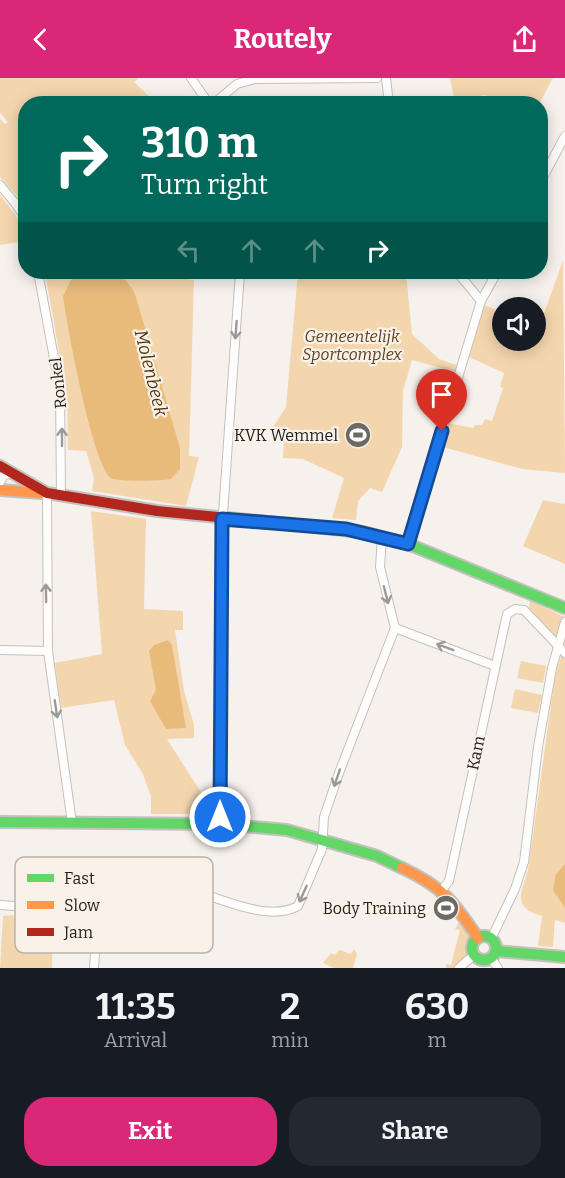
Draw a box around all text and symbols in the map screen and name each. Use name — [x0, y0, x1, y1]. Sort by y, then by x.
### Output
icon: back — [24, 23, 57, 56]
text: Routely — [233, 23, 332, 55]
icon: share — [508, 23, 541, 56]
text: 310 m — [141, 118, 258, 168]
icon: right — [42, 120, 120, 198]
text: Turn right — [141, 169, 268, 201]
icon: left — [172, 234, 205, 267]
icon: ahead — [235, 234, 268, 267]
icon: ahead — [298, 234, 331, 267]
icon: right — [361, 234, 394, 267]
map controls — [492, 297, 546, 351]
button: sound — [492, 297, 546, 351]
one-way arrow — [230, 319, 241, 339]
water label: Molenbeek — [130, 327, 172, 419]
park label: Gemeentelijk Sportcomplex — [302, 327, 402, 364]
street label: Ronkel — [46, 356, 70, 410]
pin — [416, 369, 467, 431]
icon: arrive — [425, 378, 458, 411]
sports icon: KVK Wemmel — [343, 420, 373, 450]
place label: KVK Wemmel — [234, 426, 338, 445]
one-way arrow — [56, 427, 68, 447]
one-way arrow — [40, 583, 52, 603]
one-way arrow — [381, 585, 393, 604]
one-way arrow — [436, 641, 455, 652]
one-way arrow — [51, 699, 62, 718]
street label: Kam — [463, 734, 489, 772]
one-way arrow — [331, 768, 342, 787]
position arrow — [188, 785, 252, 849]
legend — [15, 857, 213, 953]
text: Fast — [64, 869, 95, 888]
one-way arrow — [297, 885, 308, 903]
sports icon: Body Training — [431, 893, 461, 923]
text: Slow — [64, 896, 100, 915]
place label: Body Training — [323, 899, 426, 918]
text: Jam — [63, 923, 93, 942]
text: 11:35 — [96, 985, 176, 1029]
text: 2 — [280, 985, 300, 1029]
text: 630 — [405, 985, 469, 1029]
text: Arrival — [104, 1028, 167, 1052]
text: min — [271, 1028, 309, 1052]
text: m — [427, 1028, 447, 1052]
button: Exit — [24, 1097, 277, 1166]
button: Share — [289, 1097, 541, 1166]

